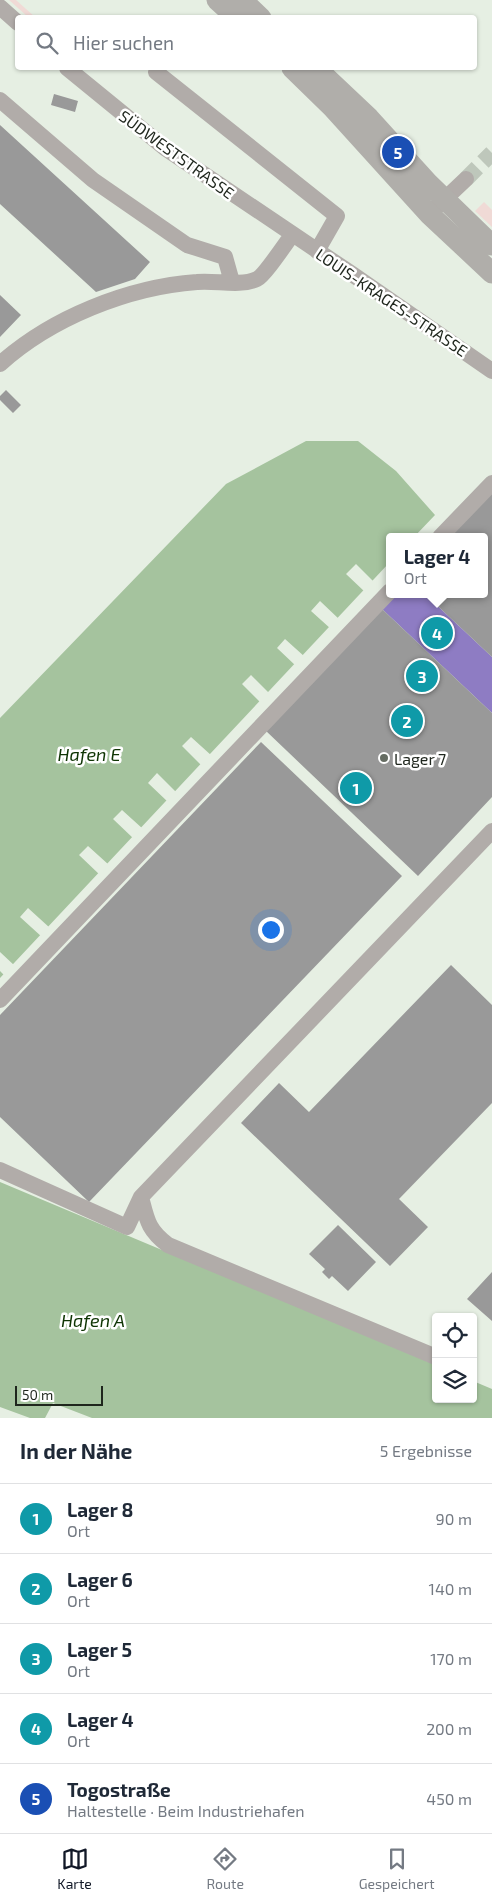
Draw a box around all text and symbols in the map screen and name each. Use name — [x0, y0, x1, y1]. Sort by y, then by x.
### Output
search box — [15, 15, 477, 70]
icon: search — [33, 29, 61, 57]
text: Hier suchen — [73, 31, 174, 54]
street label: SÜDWESTSTRASSE — [116, 106, 238, 202]
pin: 5 — [382, 133, 414, 171]
street label: LOUIS-KRAGES-STRASSE — [313, 244, 471, 360]
popup — [386, 533, 488, 598]
text: Lager 4 — [404, 545, 470, 568]
text: Ort — [404, 568, 427, 587]
pin: 4 — [421, 614, 453, 652]
pin: 3 — [406, 657, 438, 695]
pin: 2 — [391, 702, 423, 740]
water label: Hafen E — [57, 743, 122, 765]
place label: Lager 7 — [394, 749, 446, 768]
marker: Lager 7 — [378, 752, 390, 764]
pin: 1 — [340, 769, 372, 807]
your location — [258, 917, 284, 943]
water label: Hafen A — [61, 1309, 125, 1331]
map controls — [432, 1313, 477, 1403]
button: locate — [432, 1313, 477, 1358]
button: layers — [432, 1358, 477, 1403]
scale bar — [15, 1383, 102, 1406]
text: 50 m — [22, 1386, 53, 1403]
text: In der Nähe — [20, 1438, 132, 1463]
text: 5 Ergebnisse — [380, 1441, 472, 1460]
text: Lager 8 — [67, 1498, 133, 1521]
text: 1 — [33, 1509, 39, 1528]
text: 90 m — [436, 1509, 472, 1528]
text: Ort — [67, 1521, 90, 1540]
text: Lager 6 — [67, 1568, 133, 1591]
text: 2 — [31, 1579, 41, 1598]
text: 140 m — [429, 1579, 472, 1598]
text: Ort — [67, 1591, 90, 1610]
text: Lager 5 — [67, 1638, 132, 1661]
text: 3 — [31, 1649, 41, 1668]
text: 170 m — [430, 1649, 472, 1668]
text: Ort — [67, 1661, 90, 1680]
text: Lager 4 — [67, 1708, 134, 1731]
text: 4 — [31, 1719, 41, 1738]
text: 200 m — [426, 1719, 472, 1738]
text: Ort — [67, 1731, 90, 1750]
text: Togostraße — [67, 1778, 171, 1801]
text: 5 — [32, 1789, 40, 1808]
text: 450 m — [426, 1789, 472, 1808]
text: Haltestelle · Beim Industriehafen — [67, 1801, 305, 1820]
tab: Karte — [57, 1845, 92, 1892]
tab: Route — [207, 1845, 244, 1892]
tab: Gespeichert — [359, 1845, 435, 1892]

